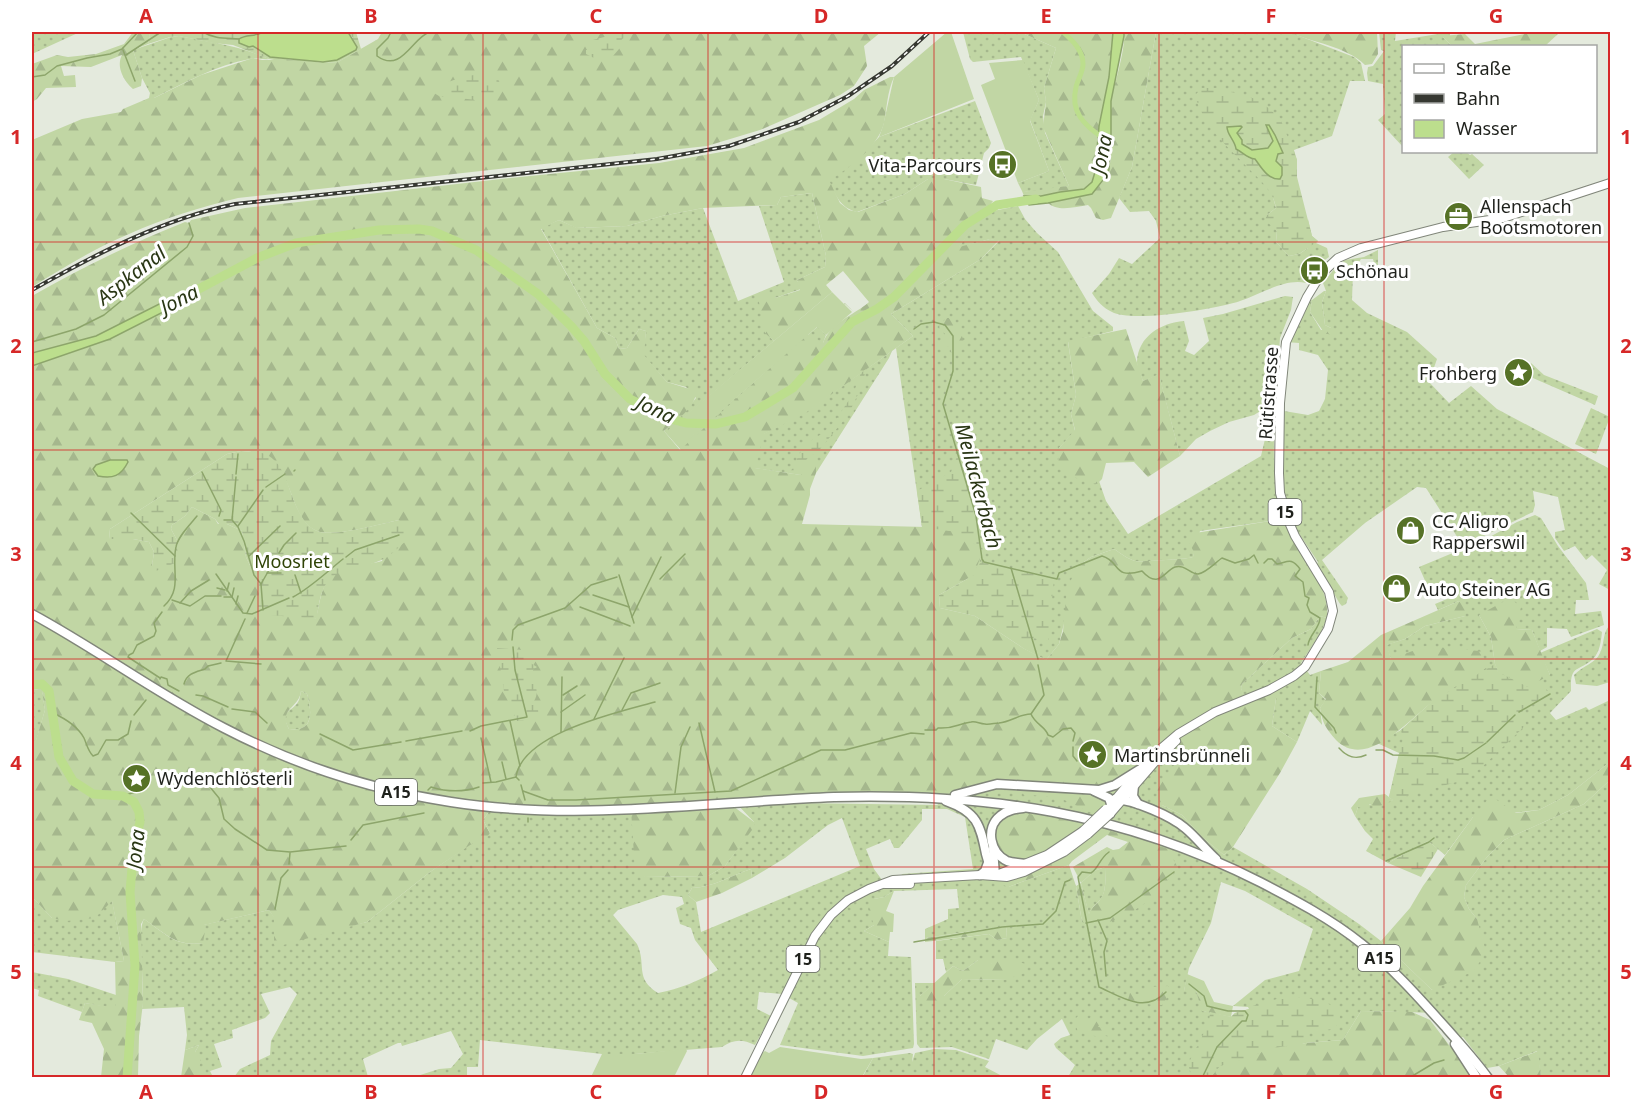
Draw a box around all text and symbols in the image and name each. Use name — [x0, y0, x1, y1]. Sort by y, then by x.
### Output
text: A — [139, 2, 153, 29]
text: B — [364, 2, 378, 29]
text: C — [590, 2, 603, 29]
text: D — [814, 2, 828, 29]
text: E — [1040, 2, 1052, 29]
text: F — [1266, 2, 1276, 29]
text: G — [1489, 2, 1503, 29]
legend — [1402, 45, 1597, 153]
text: Straße — [1456, 56, 1511, 80]
text: Bahn — [1456, 86, 1500, 110]
text: Wasser — [1456, 116, 1518, 140]
text: 1 — [10, 123, 22, 150]
text: 1 — [1620, 123, 1632, 150]
water label: Jona — [1083, 132, 1118, 180]
bus stop icon: Vita-Parcours — [986, 149, 1018, 181]
place label: Vita-Parcours — [868, 153, 981, 177]
place label: Allenspach Bootsmotoren — [1480, 194, 1602, 239]
office icon: Allenspach Bootsmotoren — [1443, 200, 1475, 232]
water label: Aspkanal — [89, 239, 172, 312]
bus stop icon: Schönau — [1299, 255, 1331, 287]
place label: Schönau — [1336, 259, 1409, 283]
water label: Jona — [152, 278, 203, 322]
text: 2 — [10, 332, 22, 359]
text: 2 — [1620, 332, 1632, 359]
street label: Rütistrasse — [1253, 346, 1283, 440]
place icon: Frohberg — [1502, 357, 1534, 389]
place label: Frohberg — [1419, 361, 1497, 385]
water label: Jona — [629, 387, 680, 430]
water label: Meilackerbach — [949, 420, 1009, 552]
road number: 15 — [1268, 499, 1302, 525]
place label: CC Aligro Rapperswil — [1432, 509, 1525, 554]
shop icon: CC Aligro Rapperswil — [1395, 515, 1427, 547]
text: 3 — [10, 540, 22, 567]
text: 3 — [1620, 540, 1632, 567]
park label: Moosriet — [254, 549, 330, 573]
shop icon: Auto Steiner AG — [1380, 573, 1412, 605]
place label: Auto Steiner AG — [1417, 577, 1551, 601]
place icon: Martinsbrünneli — [1077, 739, 1109, 771]
place label: Martinsbrünneli — [1114, 743, 1250, 767]
text: 4 — [10, 749, 22, 776]
text: 4 — [1620, 749, 1632, 776]
place icon: Wydenchlösterli — [120, 762, 152, 794]
place label: Wydenchlösterli — [157, 766, 293, 790]
road number: A15 — [375, 779, 417, 805]
water label: Jona — [119, 828, 151, 874]
road number: A15 — [1358, 945, 1400, 971]
road number: 15 — [786, 946, 820, 972]
text: 5 — [10, 958, 22, 985]
text: 5 — [1620, 958, 1632, 985]
text: A — [139, 1078, 153, 1105]
text: B — [364, 1078, 378, 1105]
text: C — [590, 1078, 603, 1105]
text: D — [814, 1078, 828, 1105]
text: E — [1040, 1078, 1052, 1105]
text: F — [1266, 1078, 1276, 1105]
text: G — [1489, 1078, 1503, 1105]

